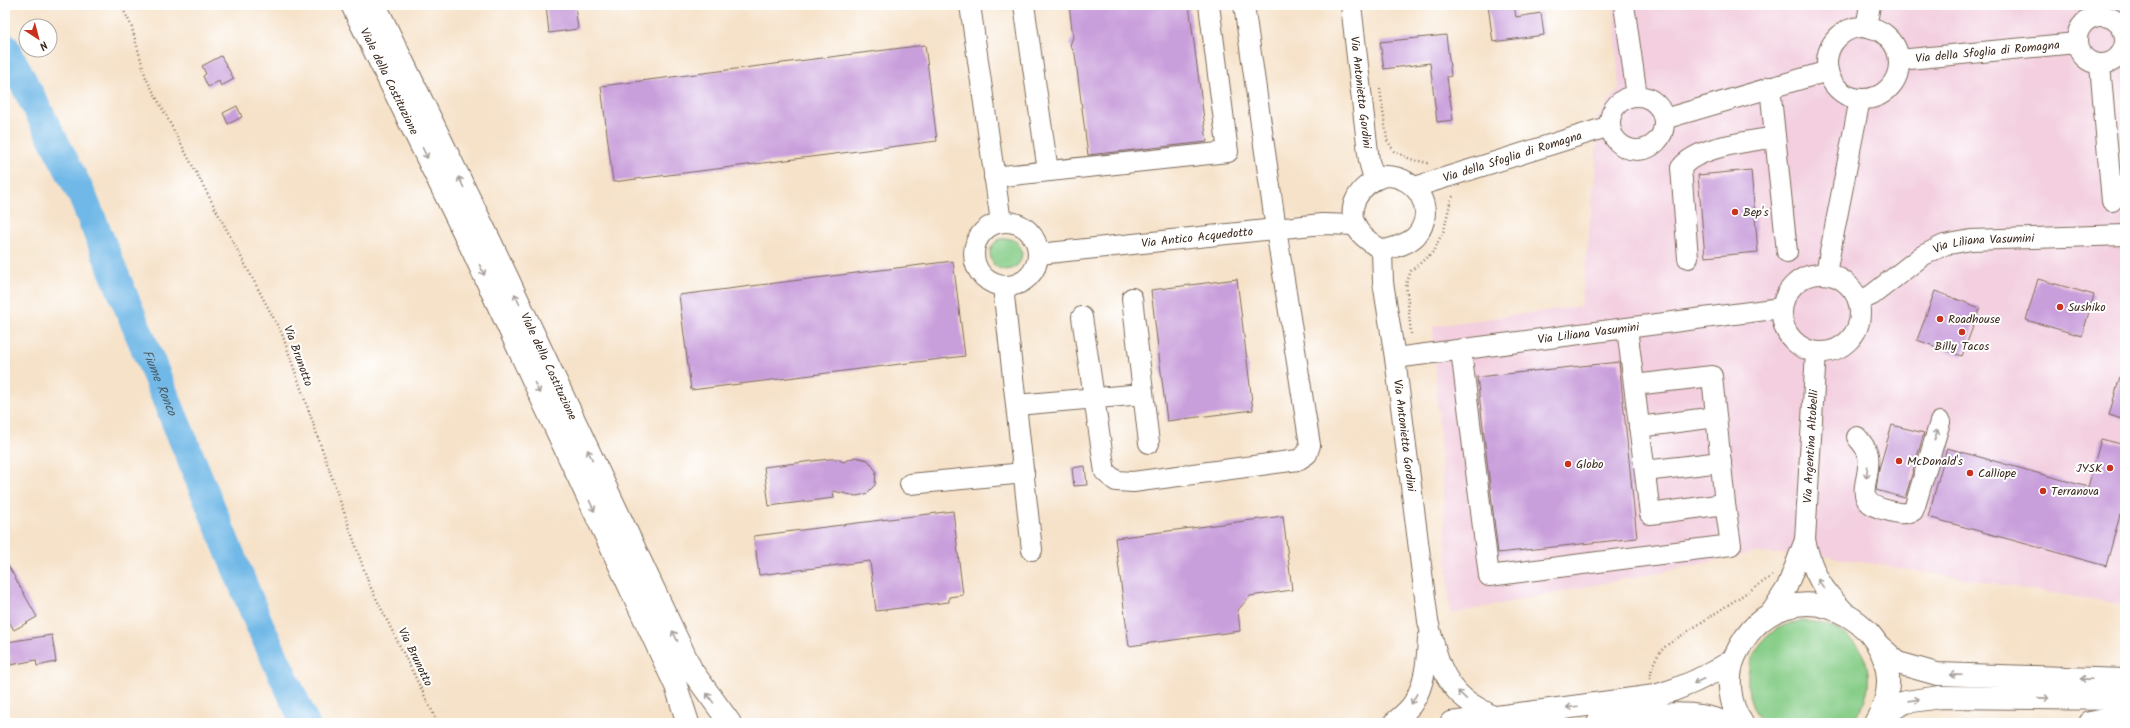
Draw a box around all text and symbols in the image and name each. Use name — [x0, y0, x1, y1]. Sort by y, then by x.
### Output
north arrow — [18, 18, 58, 58]
street label: Viale della Costituzione — [355, 25, 424, 138]
street label: Via Antonietta Gordini — [1345, 35, 1377, 151]
street label: Via della Sfoglia di Romagna — [1915, 35, 2061, 68]
text: N — [35, 36, 51, 55]
street label: Via della Sfoglia di Romagna — [1440, 126, 1585, 187]
one-way arrow — [422, 147, 429, 159]
one-way arrow — [457, 176, 464, 188]
place label: Bep's — [1743, 203, 1769, 222]
marker: Bep's — [1730, 207, 1740, 217]
street label: Via Antico Acquedotto — [1140, 222, 1254, 253]
street label: Via Liliana Vasumini — [1930, 228, 2036, 259]
one-way arrow — [479, 264, 486, 276]
one-way arrow — [513, 294, 520, 306]
place label: Sushiko — [2068, 298, 2106, 317]
marker: Sushiko — [2055, 302, 2065, 312]
street label: Viale della Costituzione — [515, 309, 583, 424]
place label: Roadhouse — [1948, 310, 2001, 329]
marker: Roadhouse — [1935, 314, 1945, 324]
street label: Via Liliana Vasumini — [1537, 317, 1641, 349]
street label: Via Brunotto — [278, 323, 318, 389]
marker: Billy Tacos — [1957, 327, 1967, 337]
place label: Billy Tacos — [1935, 337, 1989, 356]
water label: Fiume Ronco — [136, 347, 183, 420]
street label: Via Antonietta Gordini — [1388, 378, 1421, 494]
one-way arrow — [534, 382, 541, 394]
street label: Via Argentina Altobelli — [1798, 388, 1823, 504]
one-way arrow — [1933, 429, 1940, 442]
one-way arrow — [586, 449, 593, 461]
place label: McDonald's — [1907, 452, 1963, 471]
place label: Globo — [1576, 455, 1603, 474]
marker: McDonald's — [1894, 456, 1904, 466]
marker: Globo — [1563, 459, 1573, 469]
place label: JYSK — [2076, 459, 2103, 478]
marker: JYSK — [2105, 463, 2115, 473]
place label: Calliope — [1978, 464, 2017, 483]
one-way arrow — [1863, 465, 1870, 478]
marker: Calliope — [1965, 468, 1975, 478]
place label: Terranova — [2051, 482, 2099, 501]
marker: Terranova — [2038, 486, 2048, 496]
one-way arrow — [589, 500, 596, 512]
one-way arrow — [1817, 578, 1825, 589]
street label: Via Brunotto — [393, 624, 437, 690]
one-way arrow — [671, 630, 678, 642]
one-way arrow — [1950, 671, 1963, 679]
one-way arrow — [2080, 675, 2093, 683]
one-way arrow — [1693, 678, 1705, 685]
one-way arrow — [1457, 690, 1467, 700]
one-way arrow — [706, 692, 714, 703]
one-way arrow — [1410, 693, 1417, 705]
one-way arrow — [2037, 694, 2050, 702]
one-way arrow — [1908, 696, 1921, 704]
one-way arrow — [1566, 703, 1579, 711]

